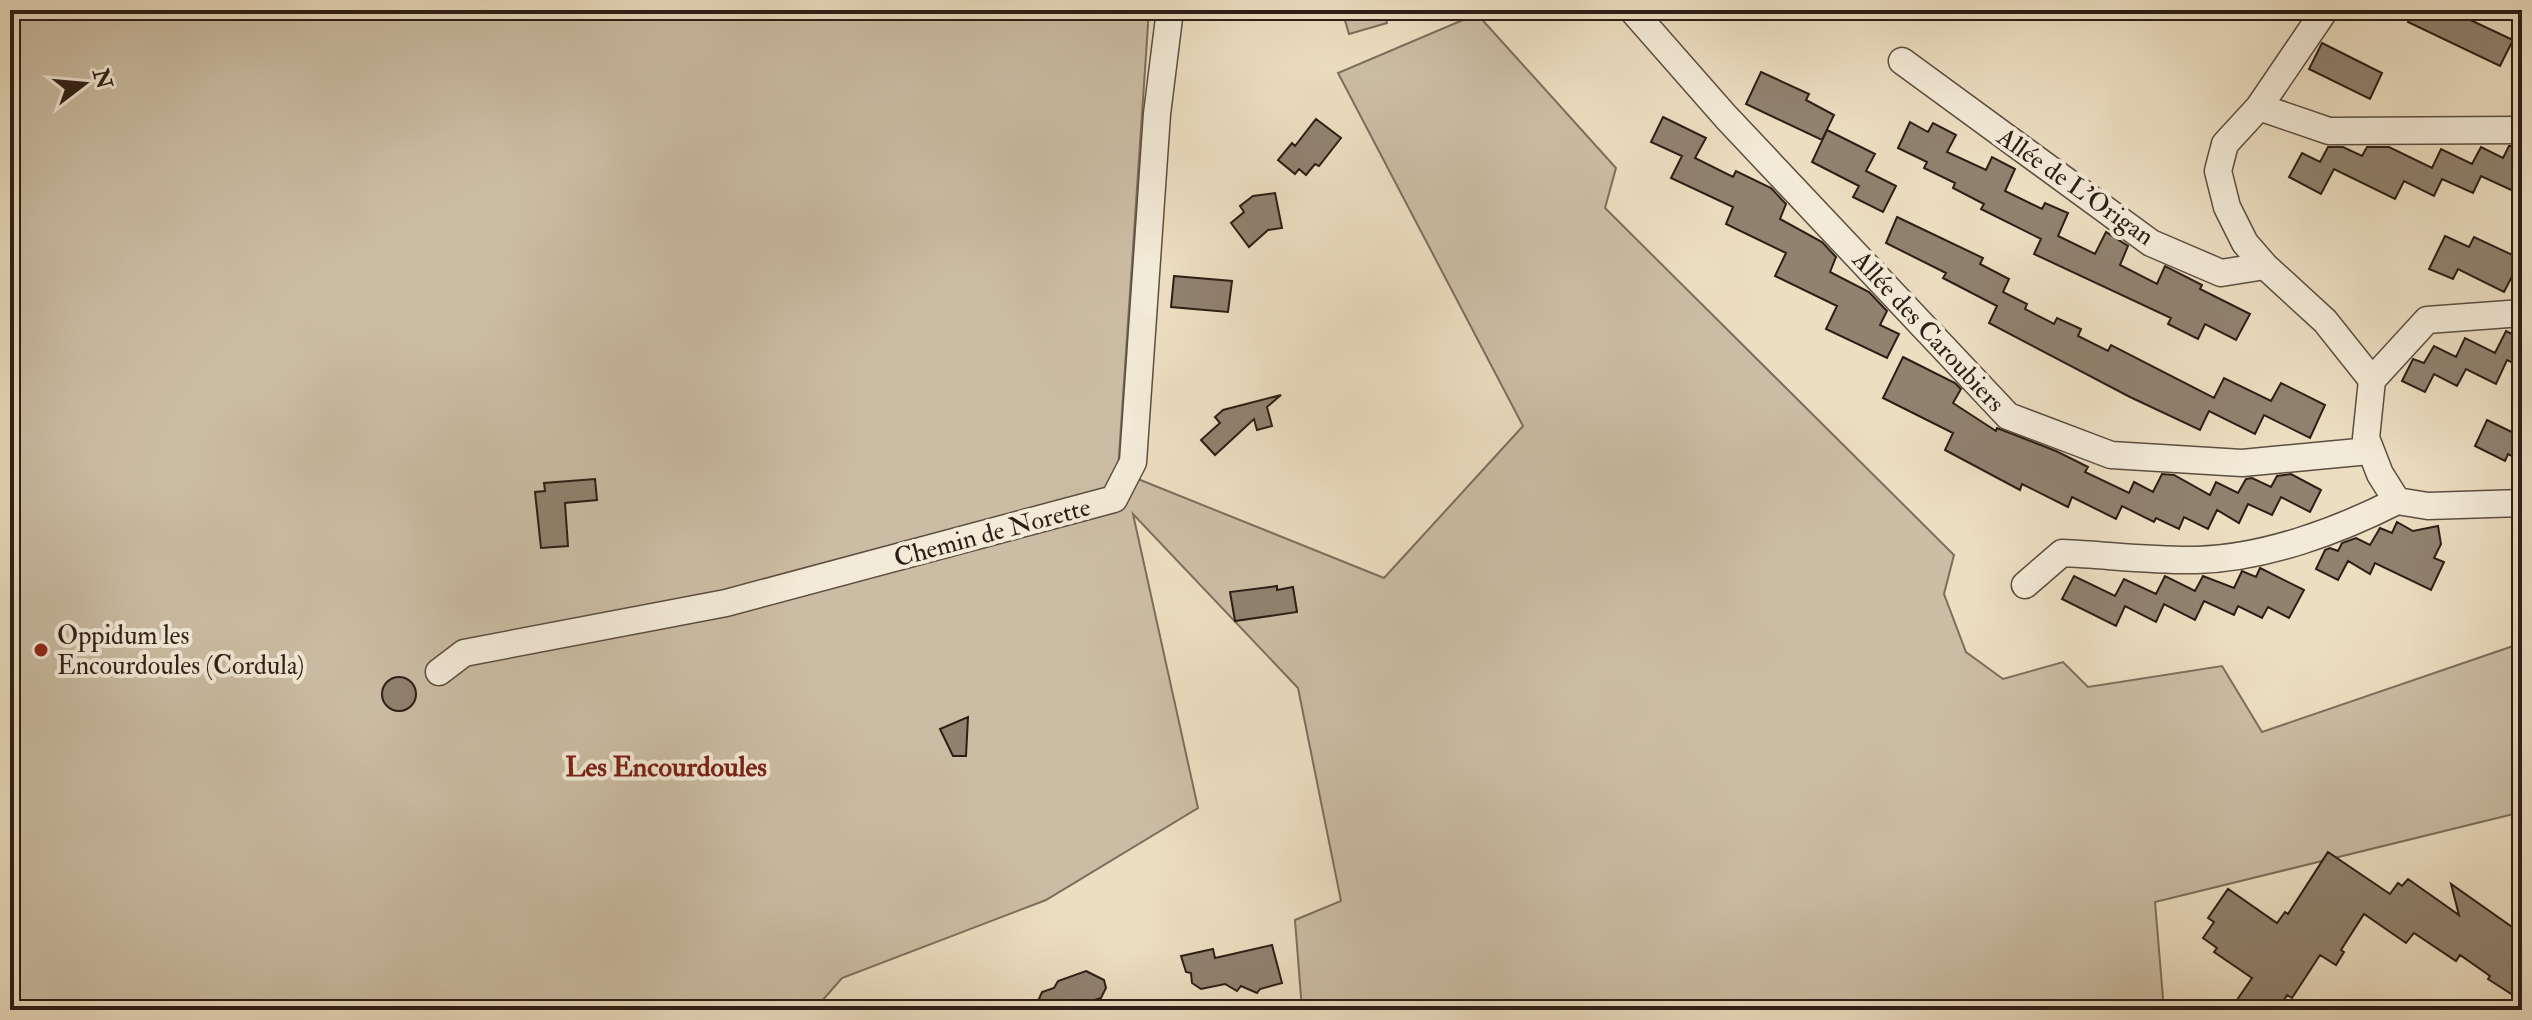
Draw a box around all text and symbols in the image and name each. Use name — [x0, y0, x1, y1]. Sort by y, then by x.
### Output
north arrow — [44, 44, 124, 124]
text: N — [86, 64, 119, 92]
street label: Allée de L'Origan — [1990, 120, 2160, 253]
street label: Allée des Caroubiers — [1845, 244, 2011, 419]
street label: Chemin de Norette — [891, 491, 1094, 575]
place label: Oppidum les Encourdoules (Cordula) — [57, 620, 304, 682]
marker: Oppidum les Encourdoules (Cordula) — [32, 641, 50, 659]
district label: Les Encourdoules — [565, 750, 767, 785]

